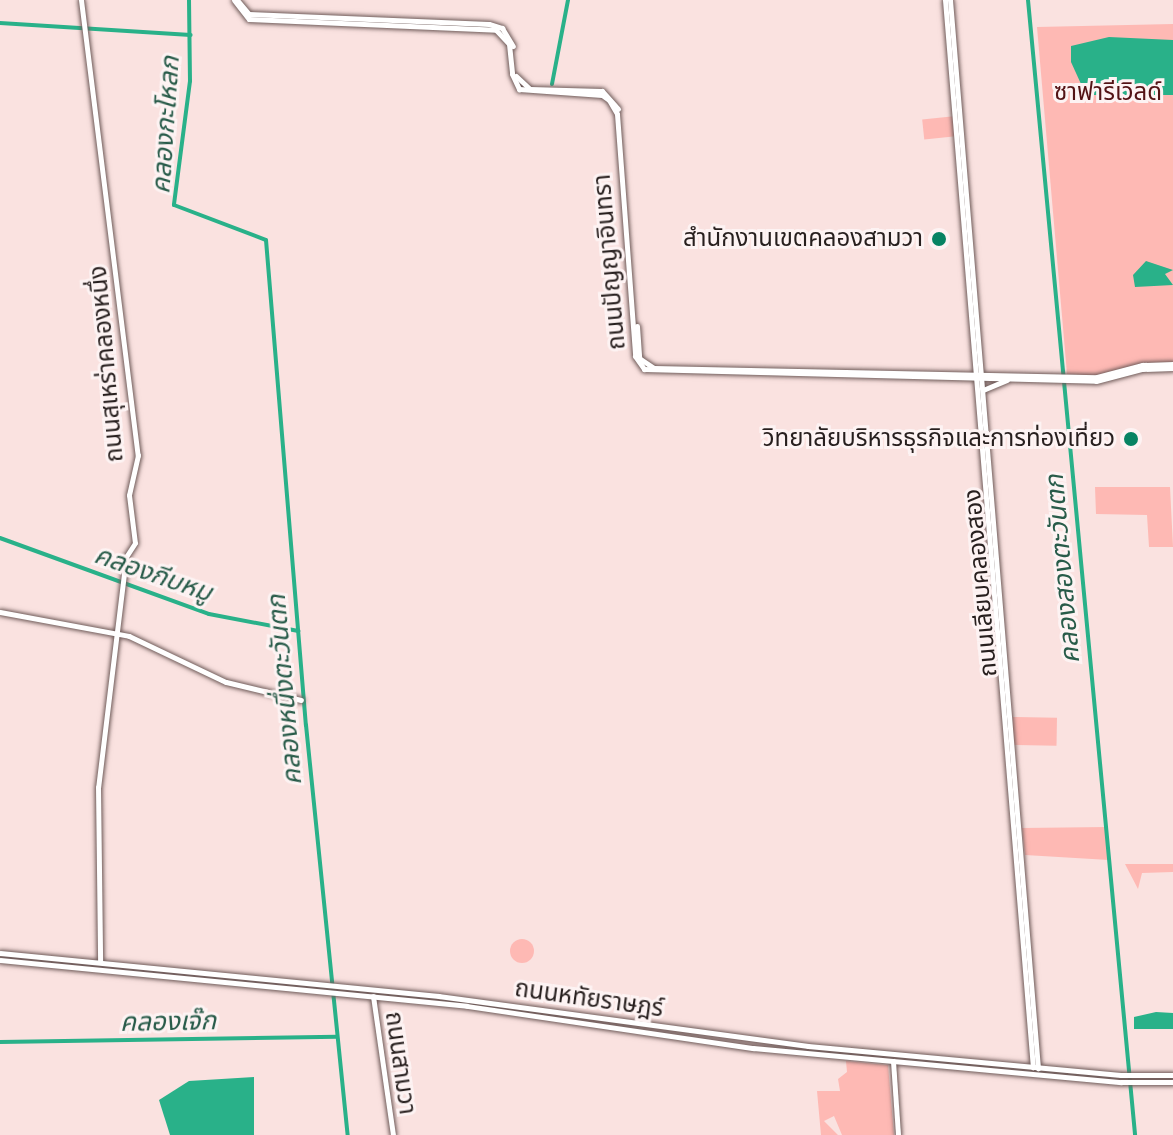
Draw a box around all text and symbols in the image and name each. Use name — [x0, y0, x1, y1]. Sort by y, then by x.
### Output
water label: คลองกะโหลก — [146, 55, 186, 195]
park label: ซาฟารีเวิลด์ — [1054, 79, 1162, 107]
street label: ถนนปัญญาอินทรา — [588, 173, 632, 351]
place label: สำนักงานเขตคลองสามวา — [683, 225, 923, 253]
marker: สำนักงานเขตคลองสามวา — [930, 230, 948, 248]
street label: ถนนสุเหร่าคลองหนึ่ง — [84, 265, 130, 463]
place label: วิทยาลัยบริหารธุรกิจและการท่องเที่ยว — [763, 425, 1115, 453]
marker: วิทยาลัยบริหารธุรกิจและการท่องเที่ยว — [1122, 430, 1140, 448]
water label: คลองสองตะวันตก — [1039, 473, 1087, 665]
street label: ถนนเลียบคลองสอง — [958, 488, 1004, 678]
water label: คลองกีบหมู — [90, 539, 216, 609]
water label: คลองหนึ่งตะวันตก — [261, 593, 309, 787]
street label: ถนนหทัยราษฎร์ — [513, 974, 665, 1024]
water label: คลองเจ๊ก — [120, 1006, 216, 1038]
street label: ถนนสามวา — [379, 1010, 421, 1116]

